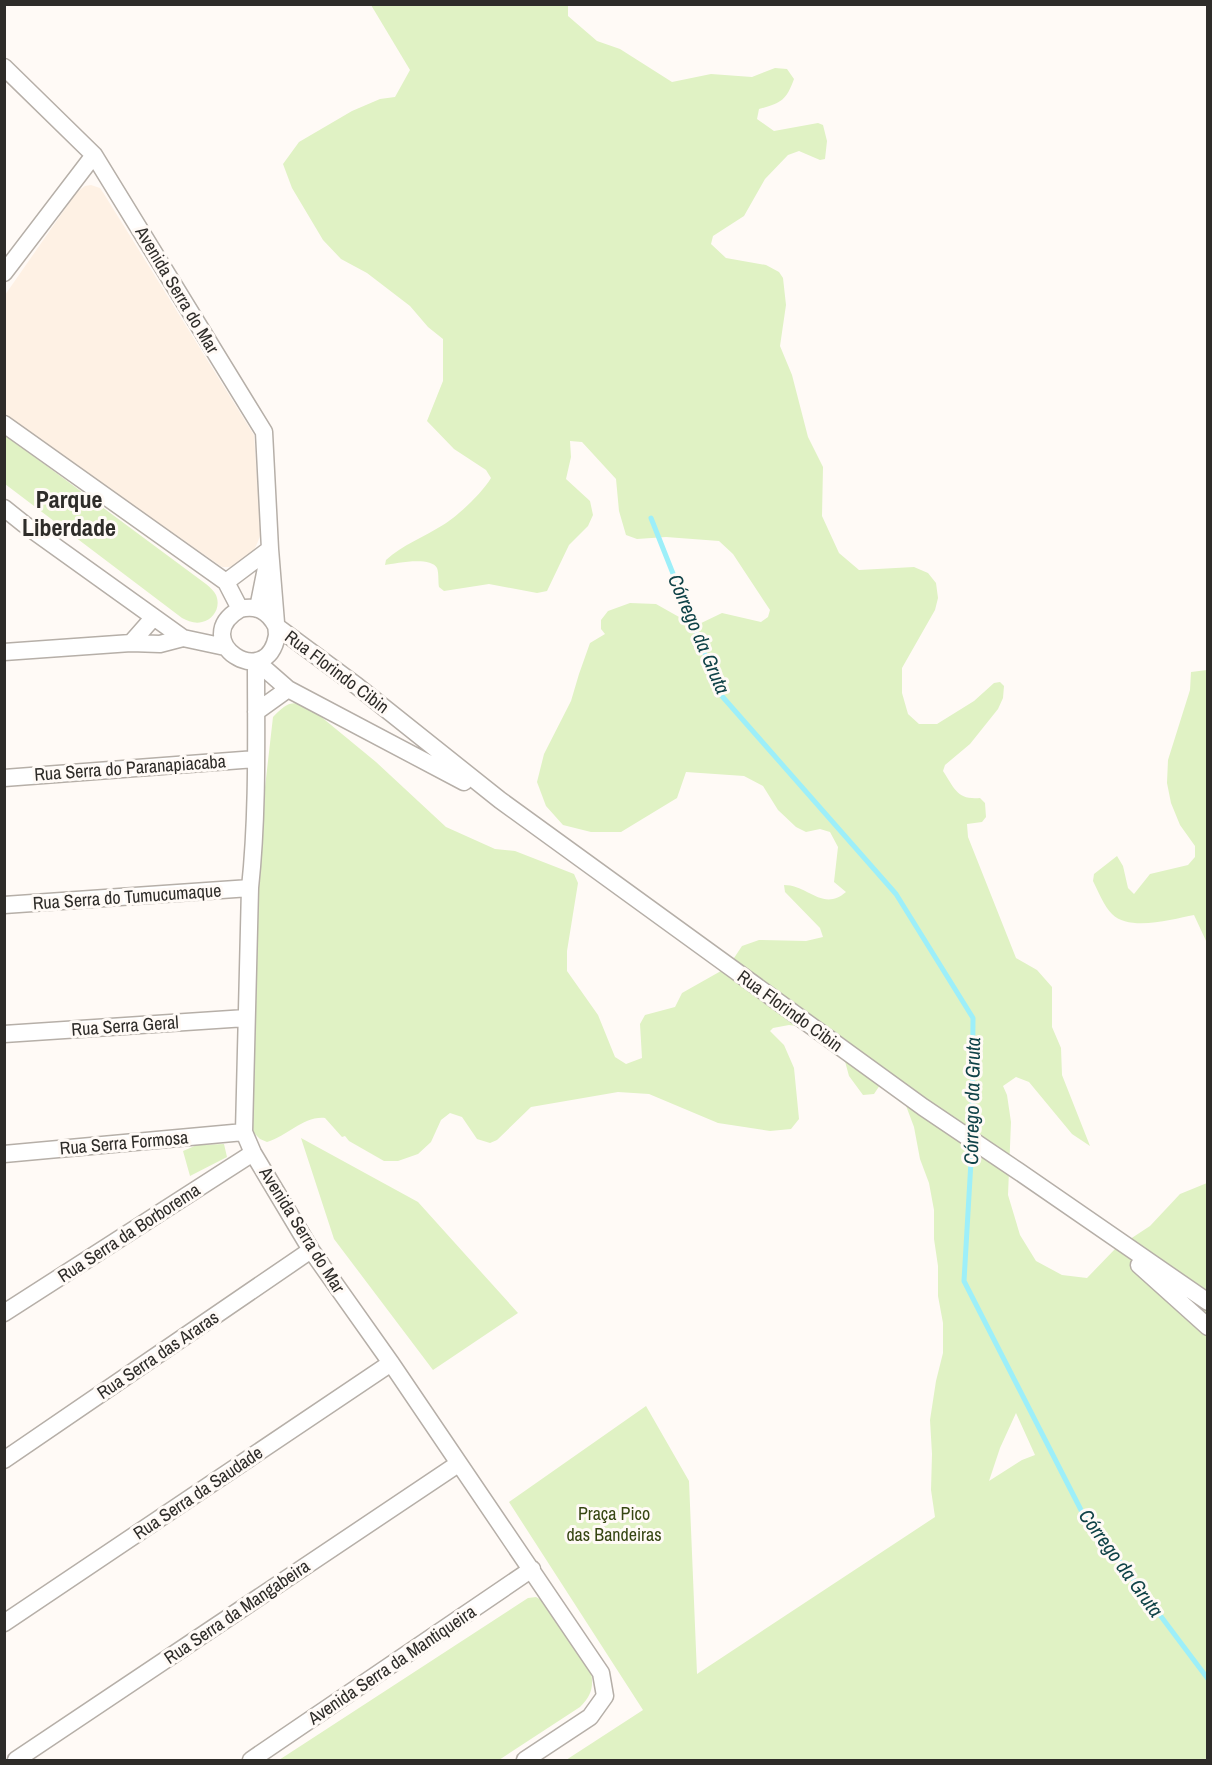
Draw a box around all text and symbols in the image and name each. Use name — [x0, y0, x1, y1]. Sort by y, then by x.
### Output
street label: Avenida Serra do Mar — [129, 221, 225, 358]
district label: Parque Liberdade — [22, 483, 116, 543]
water label: Córrego da Gruta — [662, 570, 737, 698]
street label: Rua Florindo Cibin — [280, 624, 395, 719]
street label: Rua Serra do Paranapiacaba — [33, 748, 227, 787]
street label: Rua Serra do Tumucumaque — [32, 877, 222, 916]
street label: Rua Florindo Cibin — [732, 964, 848, 1057]
street label: Rua Serra Geral — [70, 1009, 179, 1042]
water label: Córrego da Gruta — [957, 1037, 986, 1165]
street label: Rua Serra Formosa — [59, 1124, 189, 1161]
street label: Avenida Serra do Mar — [253, 1161, 351, 1298]
street label: Rua Serra da Borborema — [53, 1177, 205, 1288]
street label: Rua Serra das Araras — [92, 1305, 224, 1405]
street label: Rua Serra da Saudade — [128, 1440, 267, 1545]
park label: Praça Pico das Bandeiras — [566, 1501, 662, 1547]
water label: Córrego da Gruta — [1073, 1503, 1170, 1622]
street label: Rua Serra da Mangabeira — [159, 1554, 314, 1670]
street label: Avenida Serra da Mantiqueira — [302, 1599, 481, 1731]

